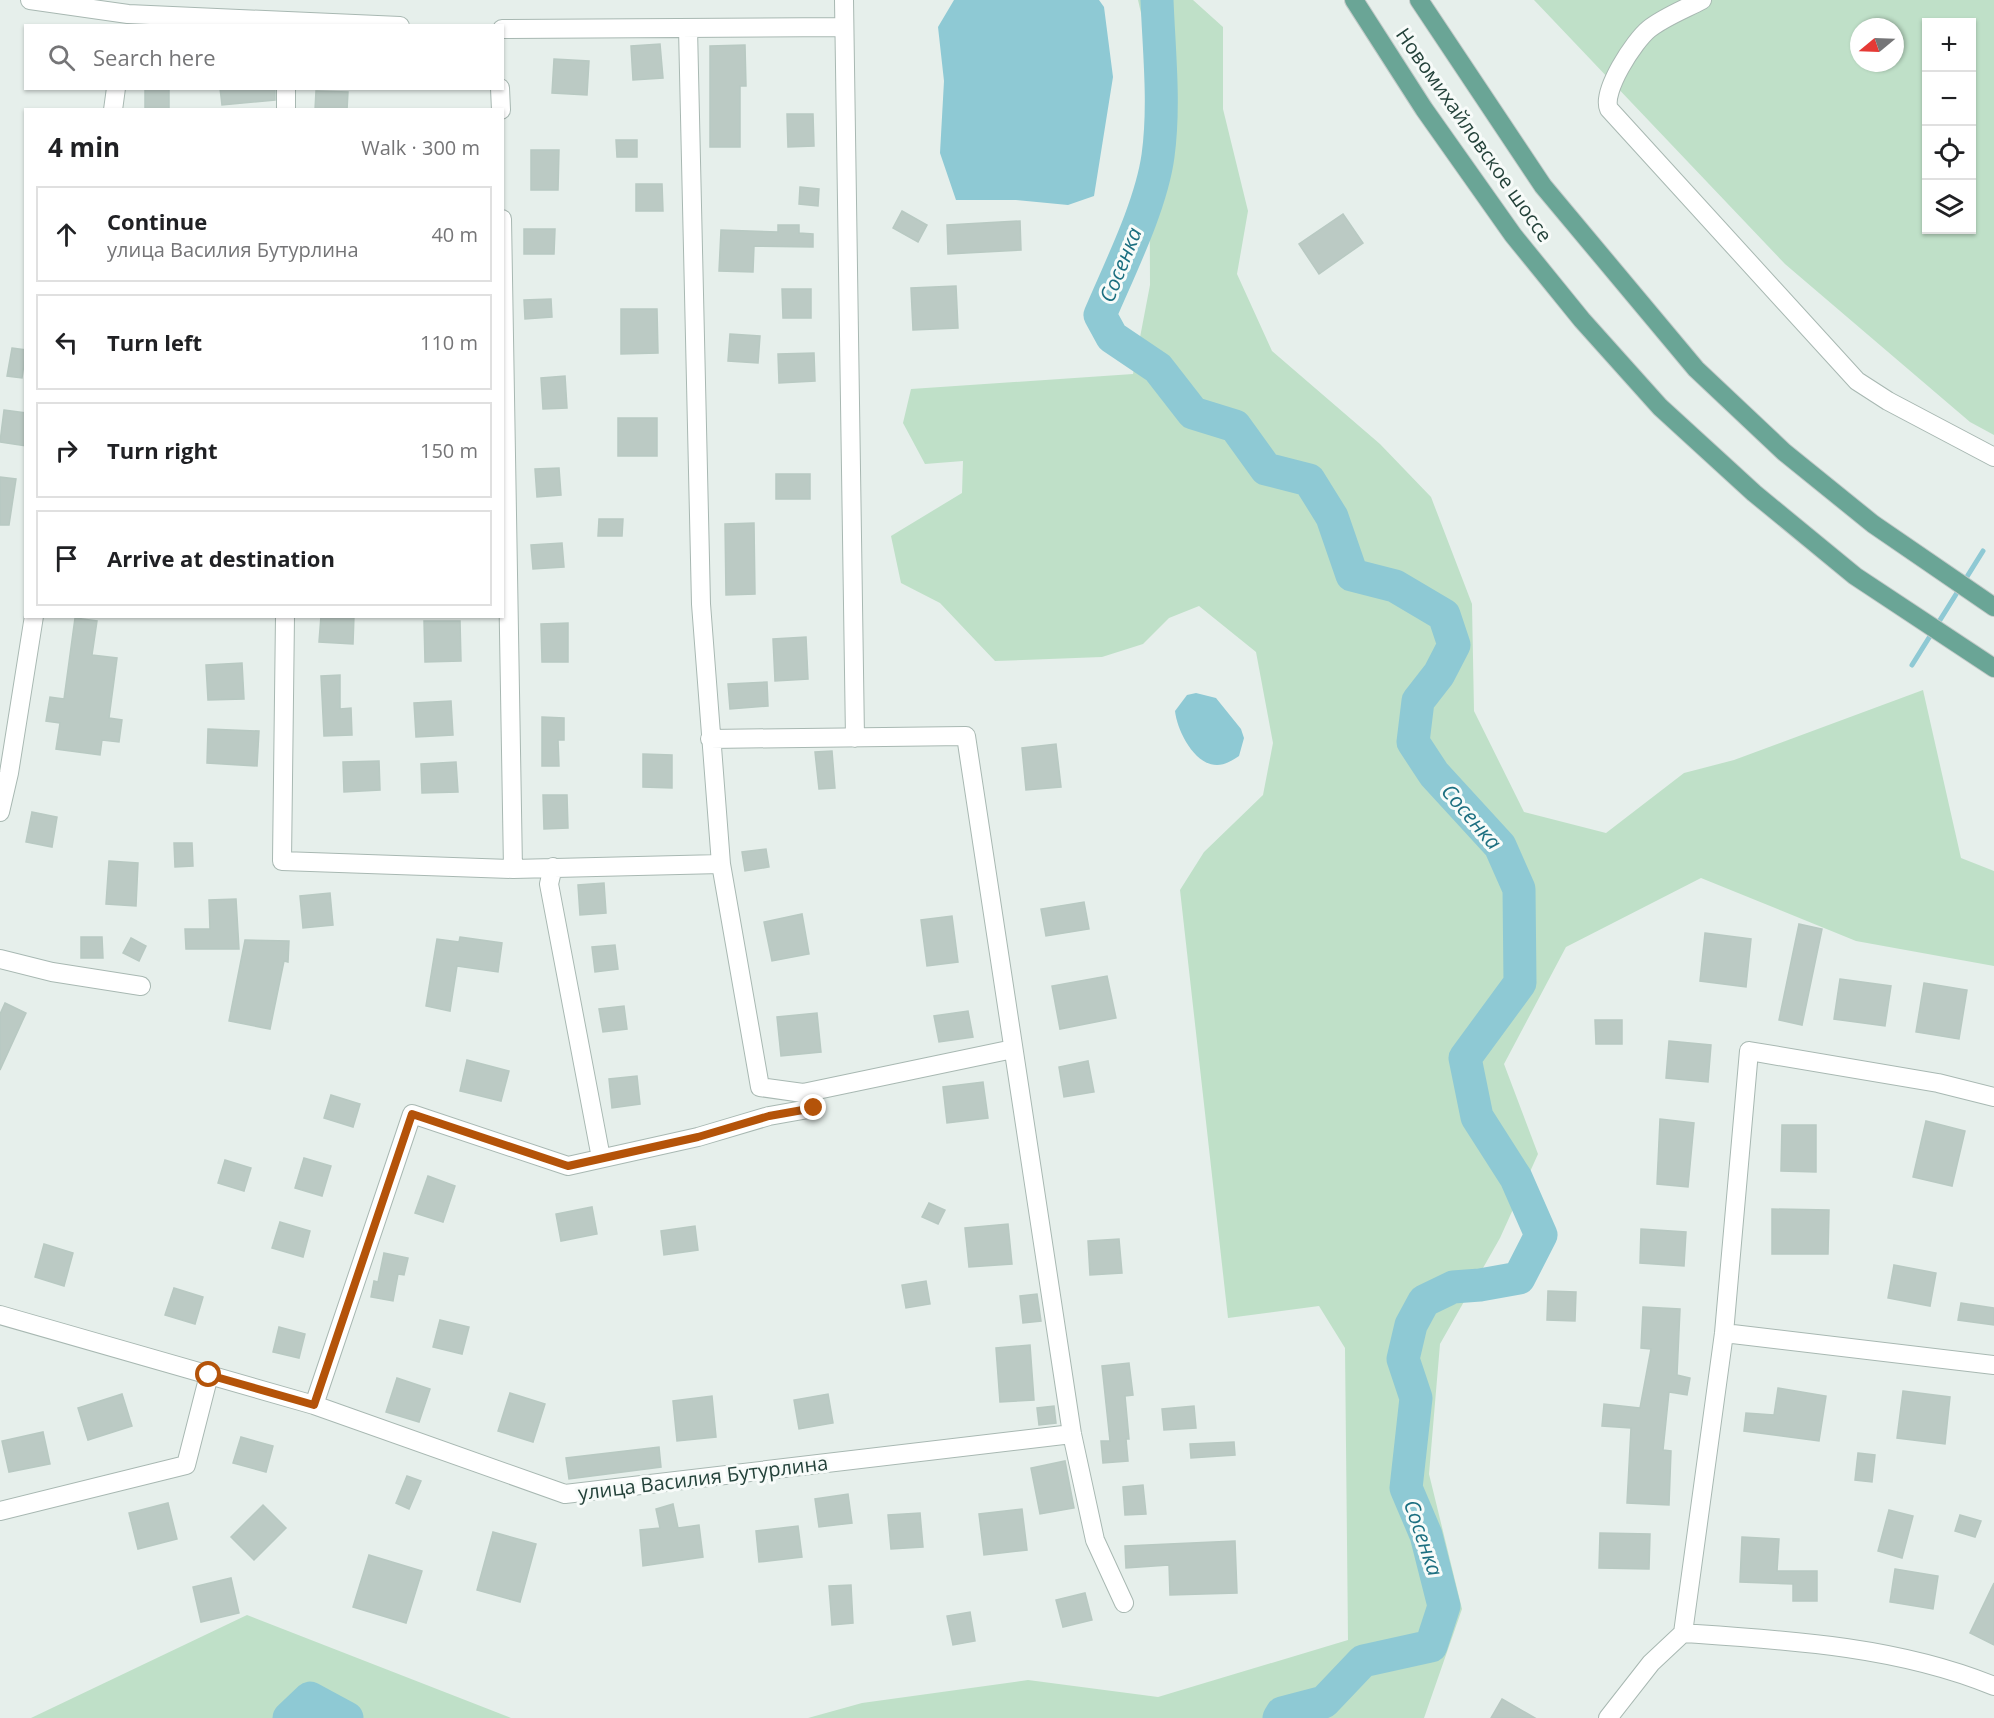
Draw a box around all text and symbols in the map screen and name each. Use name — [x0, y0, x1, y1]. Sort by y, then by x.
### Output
north arrow — [1850, 18, 1904, 72]
map controls — [1922, 18, 1976, 234]
button: + — [1922, 18, 1976, 72]
street label: Новомихайловское шоссе — [1390, 22, 1559, 247]
search box — [24, 24, 504, 90]
icon: search — [45, 41, 78, 74]
text: Search here — [93, 42, 216, 72]
button: − — [1922, 72, 1976, 126]
button: locate — [1922, 126, 1976, 180]
text: 4 min — [48, 129, 120, 165]
text: Walk · 300 m — [361, 134, 480, 161]
button: layers — [1922, 180, 1976, 234]
text: Continue — [107, 206, 207, 236]
icon: ahead — [50, 218, 83, 251]
text: 40 m — [431, 221, 478, 248]
water label: Сосенка — [1092, 223, 1148, 306]
text: улица Василия Бутурлина — [107, 236, 359, 263]
icon: left — [50, 326, 83, 359]
text: Turn left — [107, 327, 202, 357]
text: 110 m — [420, 329, 478, 356]
icon: right — [50, 434, 83, 467]
text: Turn right — [107, 435, 218, 465]
text: 150 m — [420, 437, 478, 464]
icon: arrive — [50, 542, 83, 575]
text: Arrive at destination — [107, 543, 335, 573]
water label: Сосенка — [1435, 777, 1508, 855]
route end — [800, 1094, 826, 1120]
route start — [195, 1361, 221, 1387]
street label: улица Василия Бутурлина — [576, 1449, 829, 1506]
water label: Сосенка — [1398, 1496, 1450, 1580]

